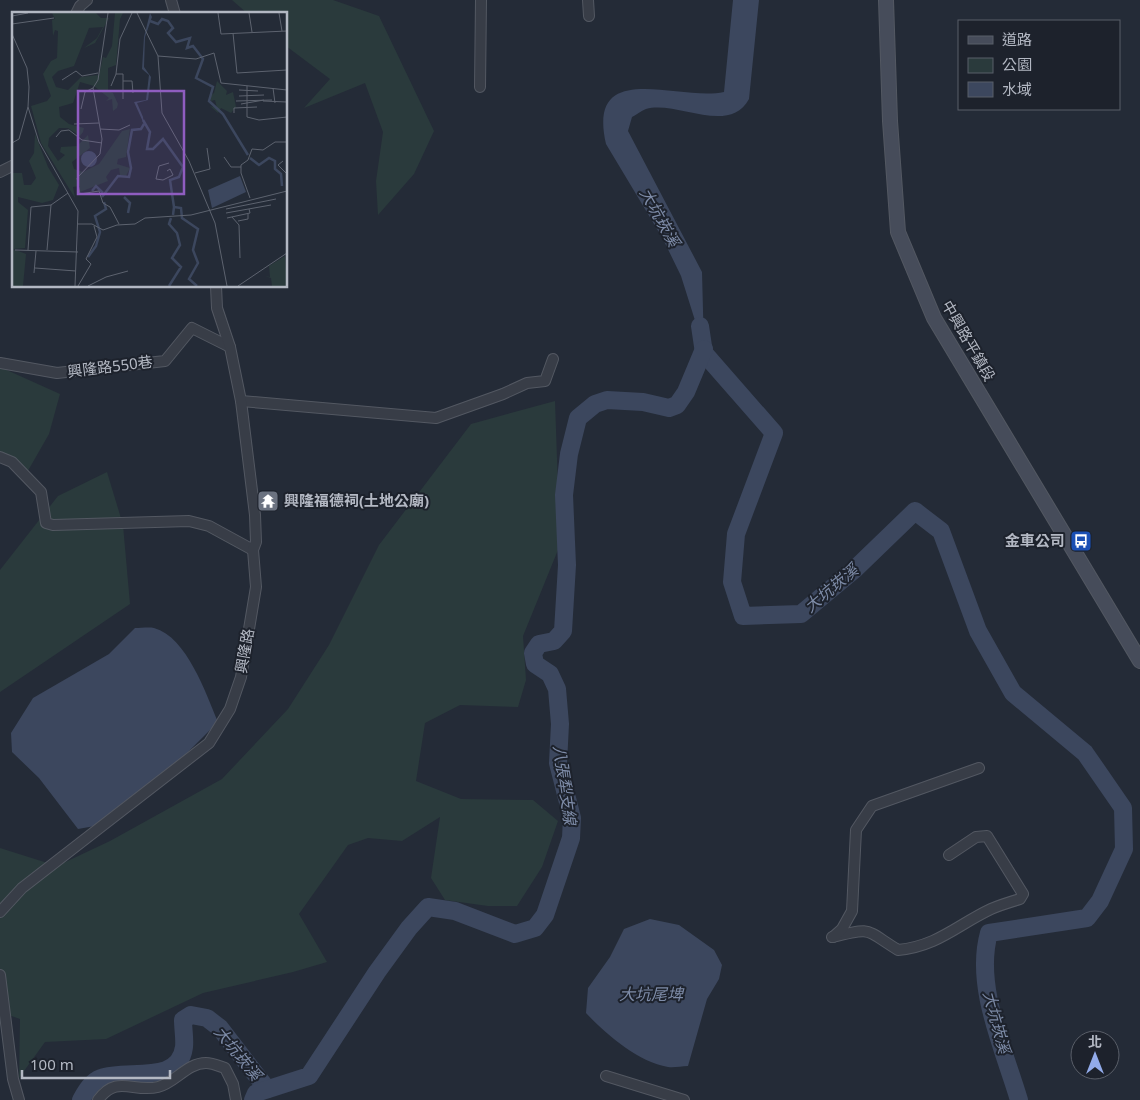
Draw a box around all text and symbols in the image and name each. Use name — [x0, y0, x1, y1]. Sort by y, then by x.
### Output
inset map — [12, 12, 288, 288]
legend — [958, 20, 1120, 110]
text: 道路 — [1002, 29, 1032, 49]
text: 公園 — [1002, 54, 1032, 74]
text: 水域 — [1002, 79, 1032, 99]
water label: 大坑崁溪 — [635, 184, 686, 252]
street label: 中興路平鎮段 — [938, 297, 1000, 384]
street label: 興隆路550巷 — [66, 351, 154, 381]
temple icon: 興隆福德祠(土地公廟) — [256, 489, 280, 513]
place label: 興隆福德祠(土地公廟) — [284, 490, 429, 510]
bus stop icon: 金車公司 — [1069, 529, 1093, 553]
place label: 金車公司 — [1005, 530, 1065, 550]
water label: 大坑崁溪 — [799, 558, 864, 617]
street label: 興隆路 — [230, 627, 258, 675]
water label: 八張犁支線 — [549, 744, 582, 828]
water label: 大坑尾埤 — [619, 983, 685, 1005]
water label: 大坑崁溪 — [978, 988, 1016, 1058]
water label: 大坑崁溪 — [209, 1021, 268, 1086]
north arrow — [1070, 1030, 1120, 1080]
text: 北 — [1088, 1032, 1102, 1051]
scale bar — [22, 1048, 170, 1080]
text: 100 m — [30, 1054, 74, 1074]

